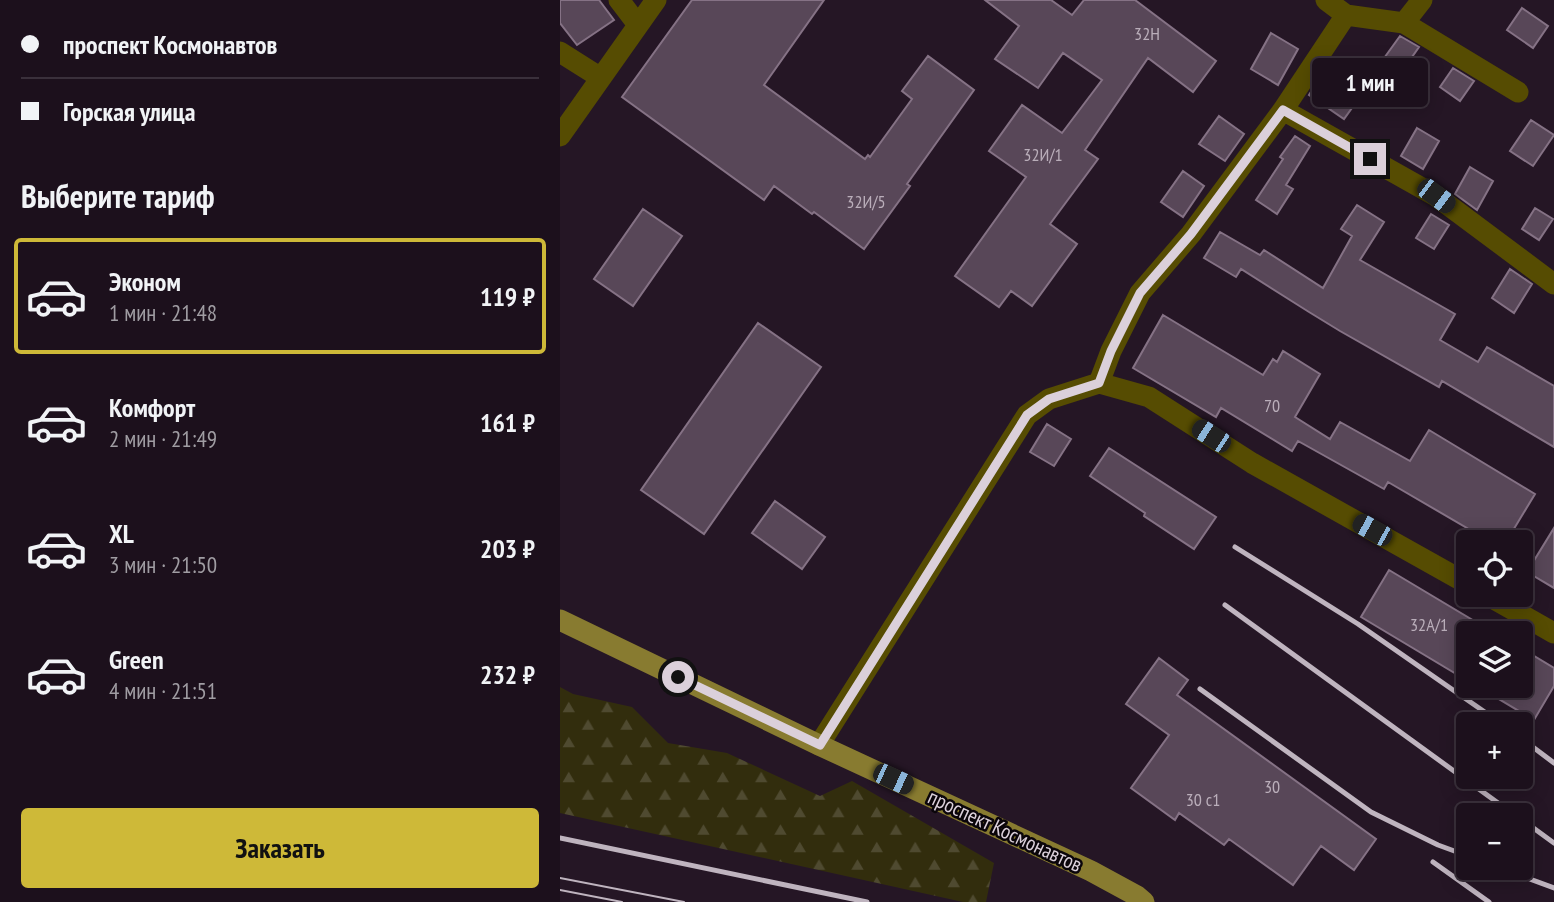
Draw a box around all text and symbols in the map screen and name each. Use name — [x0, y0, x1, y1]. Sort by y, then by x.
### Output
house number: 32Н — [1134, 22, 1160, 45]
text: проспект Космонавтов — [63, 28, 277, 61]
callout: 1 мин — [1312, 58, 1428, 106]
text: 1 мин — [1345, 68, 1395, 97]
text: Горская улица — [63, 95, 195, 128]
house number: 32И/1 — [1023, 143, 1063, 166]
route end — [1354, 143, 1386, 175]
text: Выберите тариф — [21, 175, 215, 217]
car — [1413, 175, 1460, 217]
house number: 32И/5 — [846, 190, 886, 213]
icon: car — [25, 265, 88, 328]
text: Эконом — [109, 265, 181, 298]
text: 119 ₽ — [480, 280, 535, 313]
text: 1 мин · 21:48 — [109, 298, 217, 327]
icon: car — [25, 391, 88, 454]
text: Комфорт — [109, 391, 195, 424]
house number: 70 — [1264, 394, 1280, 417]
text: 161 ₽ — [480, 406, 535, 439]
car — [1188, 416, 1235, 456]
text: 2 мин · 21:49 — [109, 424, 217, 453]
car — [1349, 511, 1396, 549]
icon: car — [25, 517, 88, 580]
text: XL — [109, 517, 134, 550]
map controls — [1456, 530, 1533, 880]
button: locate — [1456, 530, 1533, 607]
text: 203 ₽ — [480, 532, 535, 565]
text: 3 мин · 21:50 — [109, 550, 217, 579]
house number: 32А/1 — [1410, 613, 1448, 636]
button: layers — [1456, 621, 1533, 698]
icon: car — [25, 643, 88, 706]
text: Green — [109, 643, 164, 676]
text: 232 ₽ — [480, 658, 535, 691]
route start — [662, 661, 694, 693]
text: 4 мин · 21:51 — [109, 676, 217, 705]
button: + — [1456, 712, 1533, 789]
car — [870, 761, 917, 797]
house number: 30 — [1264, 775, 1280, 798]
street label: проспект Космонавтов — [924, 783, 1087, 878]
house number: 30 с1 — [1186, 788, 1220, 811]
button: − — [1456, 803, 1533, 880]
button: Заказать — [21, 808, 539, 888]

